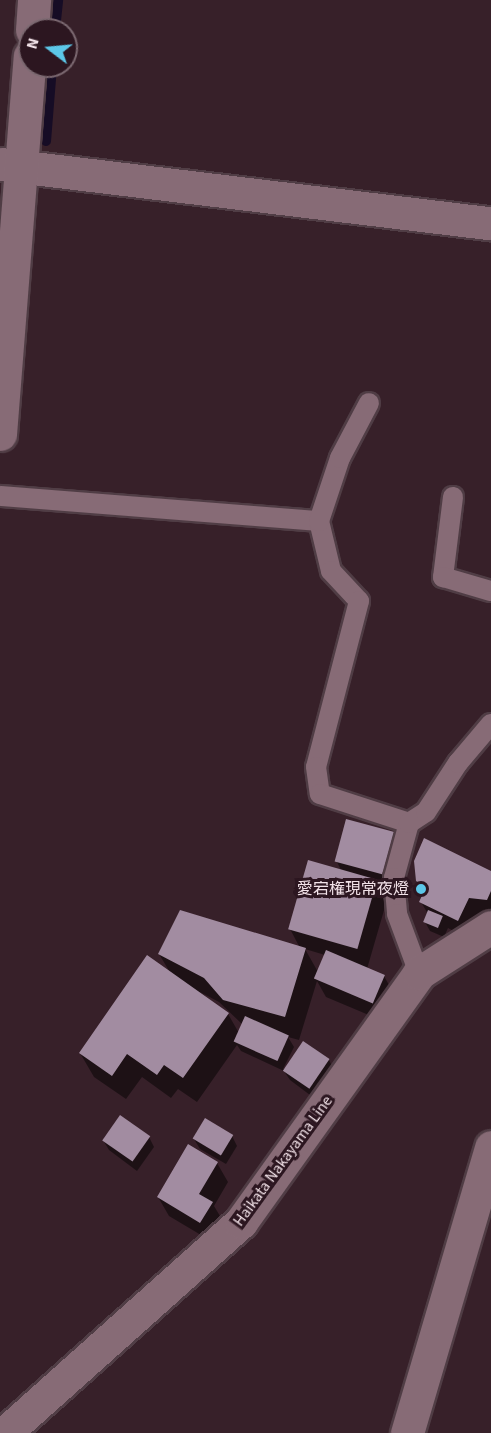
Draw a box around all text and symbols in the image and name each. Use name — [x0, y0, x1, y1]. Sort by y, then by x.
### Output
north arrow — [18, 18, 78, 78]
text: N — [21, 35, 45, 52]
place label: 愛宕権現常夜燈 — [297, 879, 409, 899]
marker: 愛宕権現常夜燈 — [414, 882, 428, 896]
street label: Haikata Nakayama Line — [229, 1092, 337, 1230]

